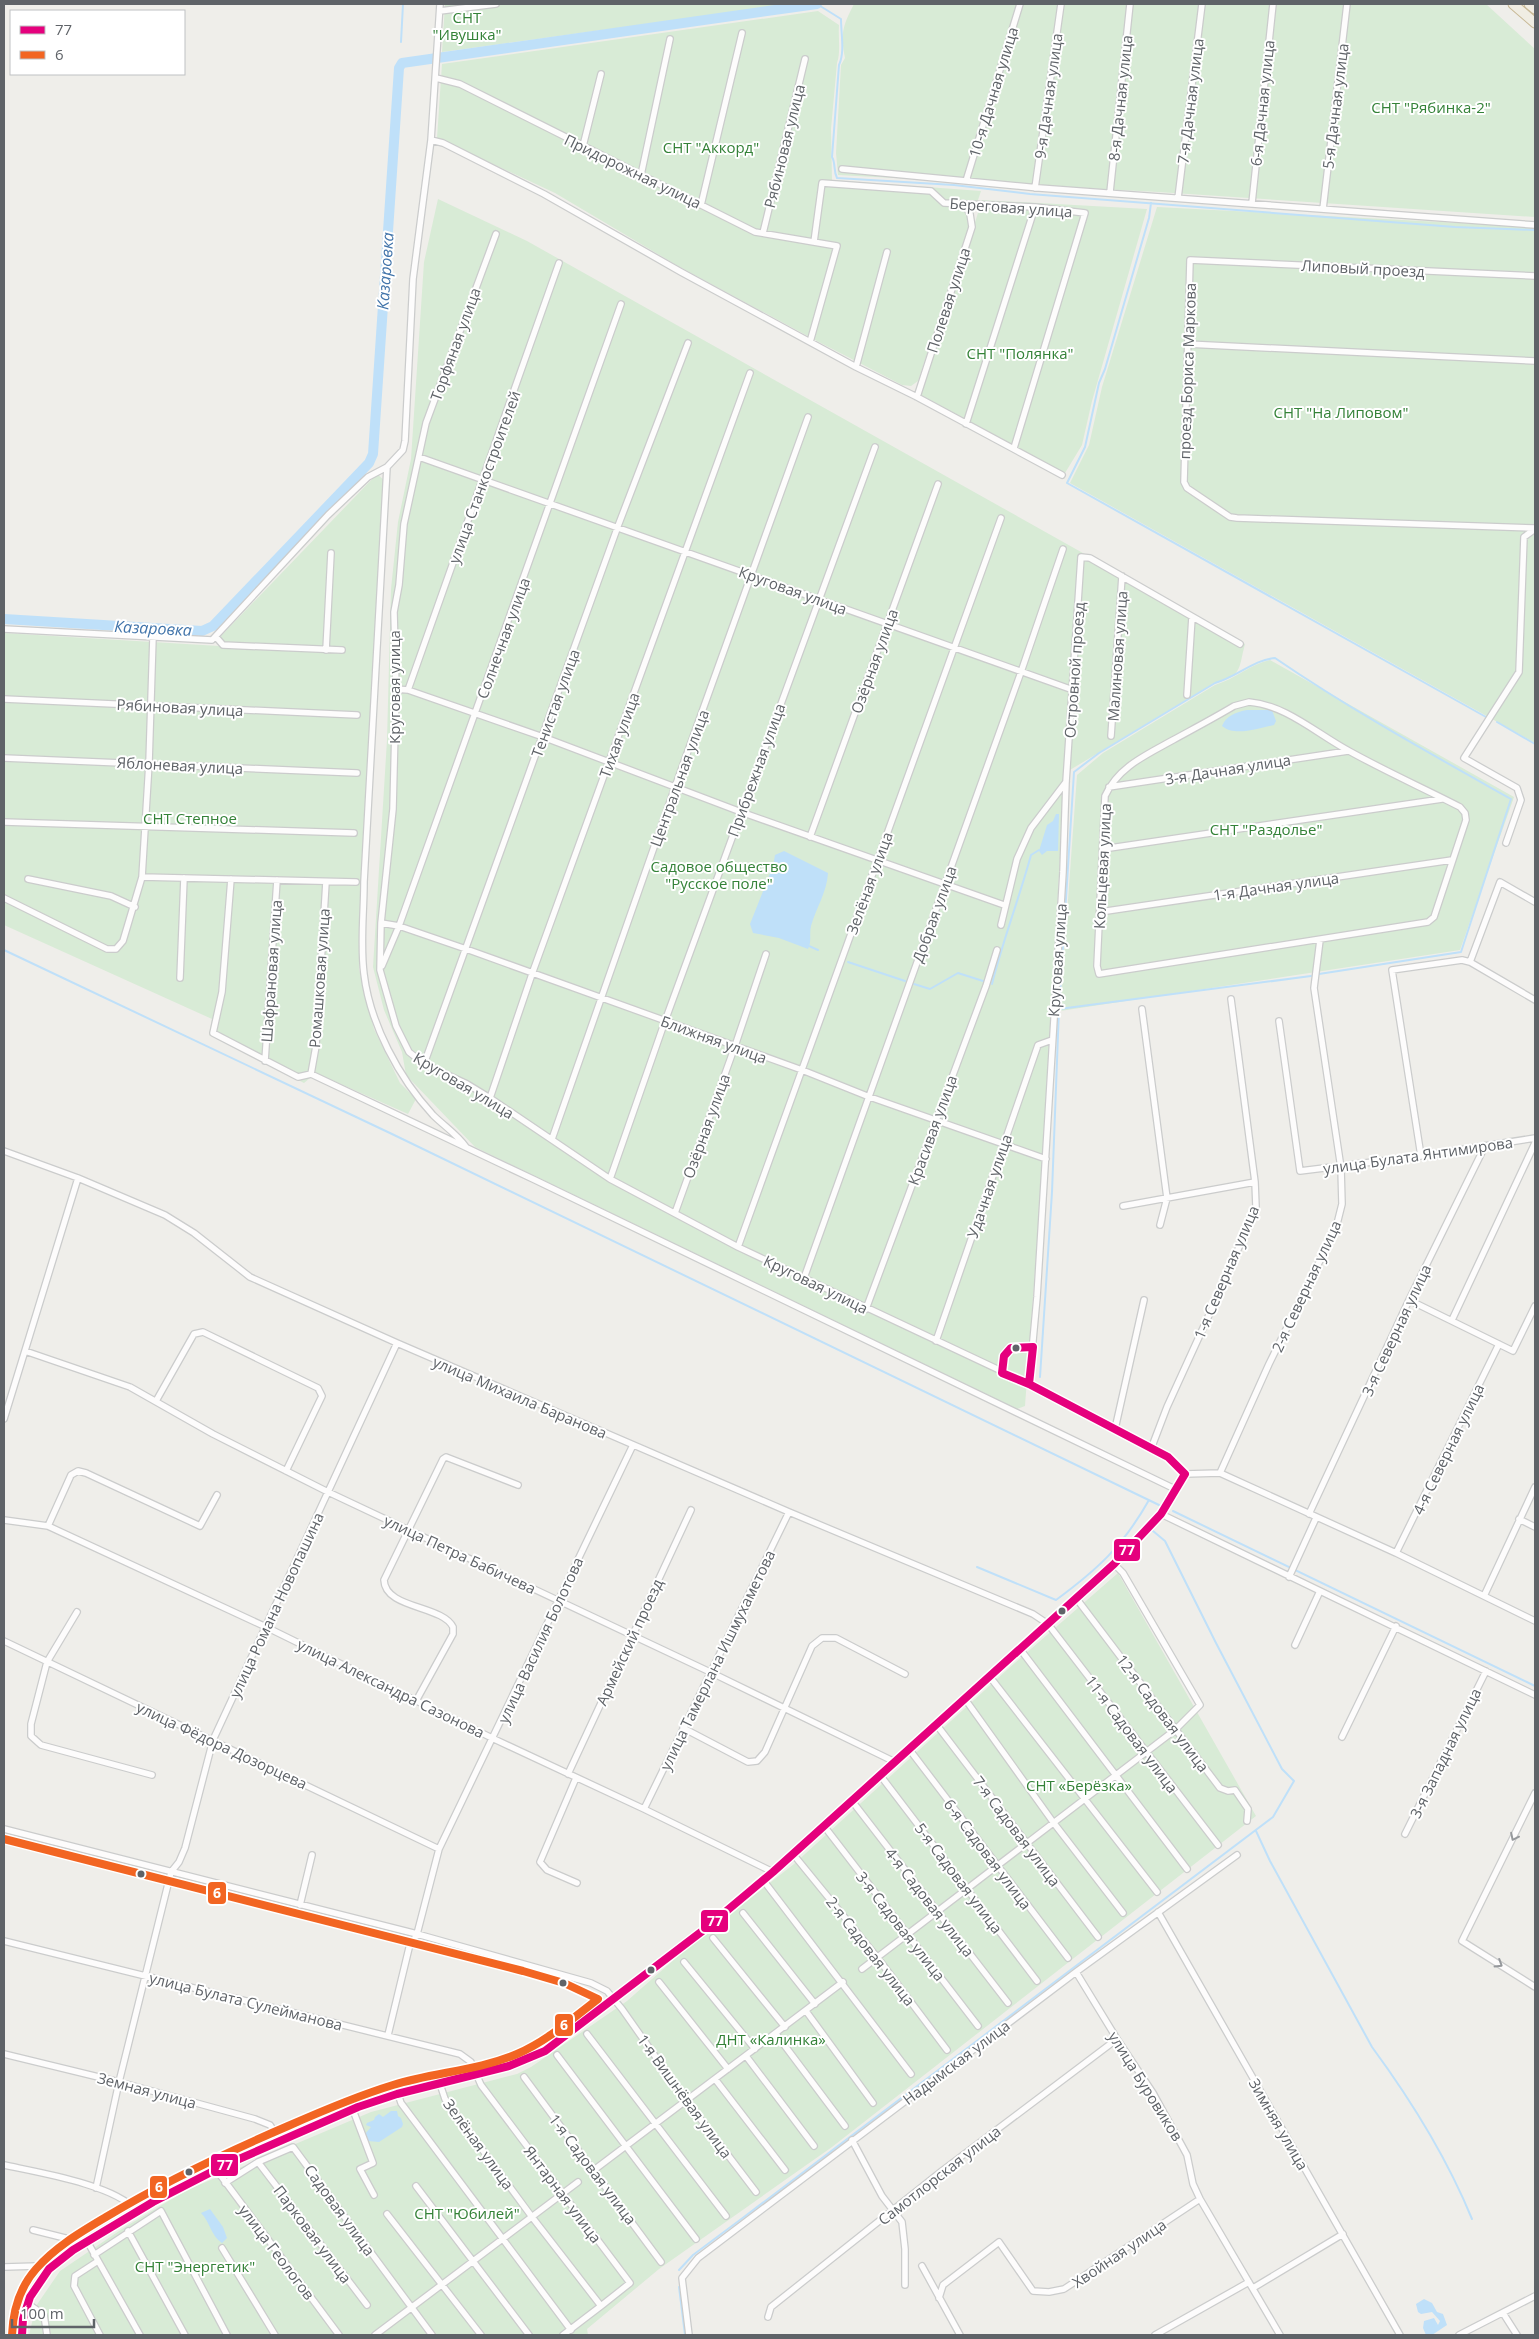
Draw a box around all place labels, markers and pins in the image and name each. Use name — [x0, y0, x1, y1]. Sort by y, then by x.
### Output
unlabelled marker — [1011, 1343, 1021, 1353]
unlabelled marker — [1057, 1606, 1067, 1616]
unlabelled marker — [136, 1869, 146, 1879]
unlabelled marker — [646, 1965, 656, 1975]
unlabelled marker — [558, 1978, 568, 1988]
unlabelled marker — [184, 2167, 194, 2177]

